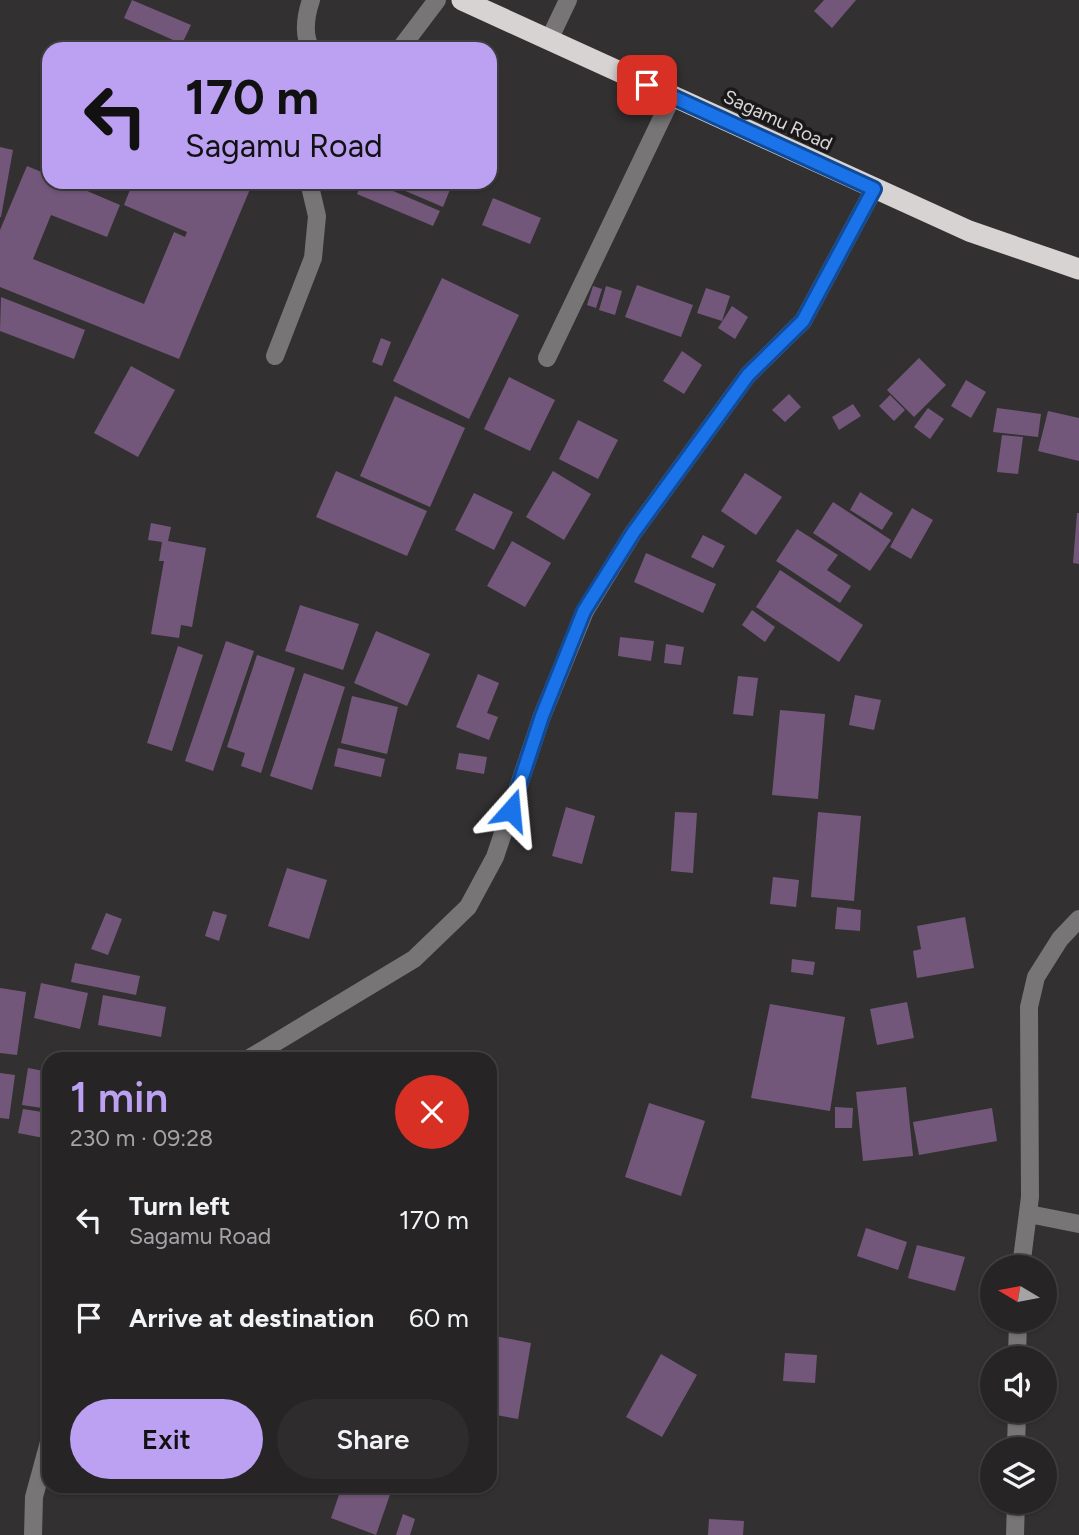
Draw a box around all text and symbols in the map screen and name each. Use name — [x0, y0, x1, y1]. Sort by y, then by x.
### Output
pin — [617, 55, 677, 115]
icon: arrive — [628, 66, 666, 104]
text: 170 m — [185, 67, 319, 126]
icon: left — [70, 70, 161, 161]
street label: Sagamu Road — [720, 85, 836, 155]
text: Sagamu Road — [185, 127, 383, 165]
position arrow — [474, 773, 548, 847]
text: 1 min — [70, 1072, 168, 1123]
button: close — [395, 1075, 469, 1149]
text: 230 m · 09:28 — [70, 1124, 213, 1152]
text: Turn left — [129, 1190, 230, 1222]
icon: left — [70, 1201, 108, 1239]
text: 170 m — [399, 1204, 469, 1236]
text: Sagamu Road — [129, 1222, 271, 1250]
north arrow — [980, 1255, 1057, 1332]
map controls — [980, 1255, 1057, 1514]
icon: arrive — [70, 1299, 108, 1337]
text: Arrive at destination — [129, 1302, 374, 1334]
text: 60 m — [409, 1302, 469, 1334]
button: sound — [980, 1346, 1057, 1423]
button: Exit — [70, 1399, 263, 1479]
button: Share — [277, 1399, 469, 1479]
button: layers — [980, 1437, 1057, 1514]

